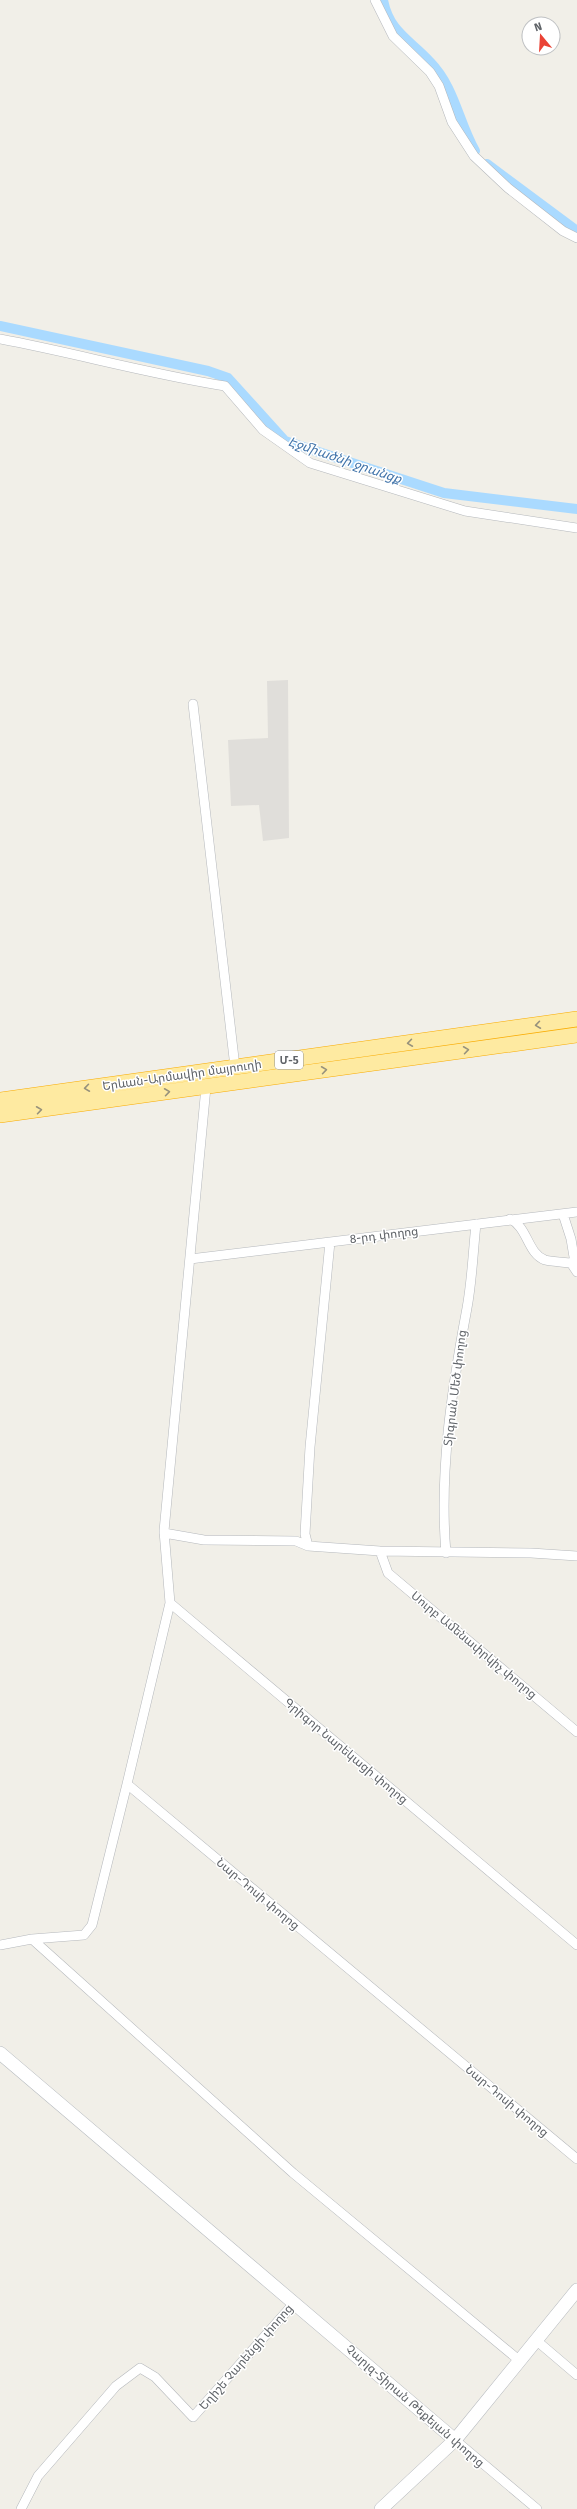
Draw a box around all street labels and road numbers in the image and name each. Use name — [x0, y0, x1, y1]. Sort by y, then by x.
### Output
road number: Մ-5 — [275, 1051, 303, 1069]
street label: Երևան-Արմավիր մայրուղի — [101, 1057, 263, 1093]
street label: 8-րդ փողոց — [349, 1224, 419, 1246]
street label: Տիգրան Մեծ փողոց — [441, 1329, 469, 1447]
street label: Սուրբ Ամենափրկիչ փողոց — [408, 1588, 540, 1702]
street label: Գրիգոր Նարեկացի փողոց — [281, 1695, 411, 1807]
street label: Նար-Դոսի փողոց — [214, 1855, 302, 1933]
street label: Նար-Դոսի փողոց — [463, 2062, 551, 2140]
street label: Եղիշե Չարենցի փողոց — [196, 2301, 296, 2413]
street label: Չարլզ-Տիրան Թեքեյան փողոց — [343, 2342, 487, 2470]

